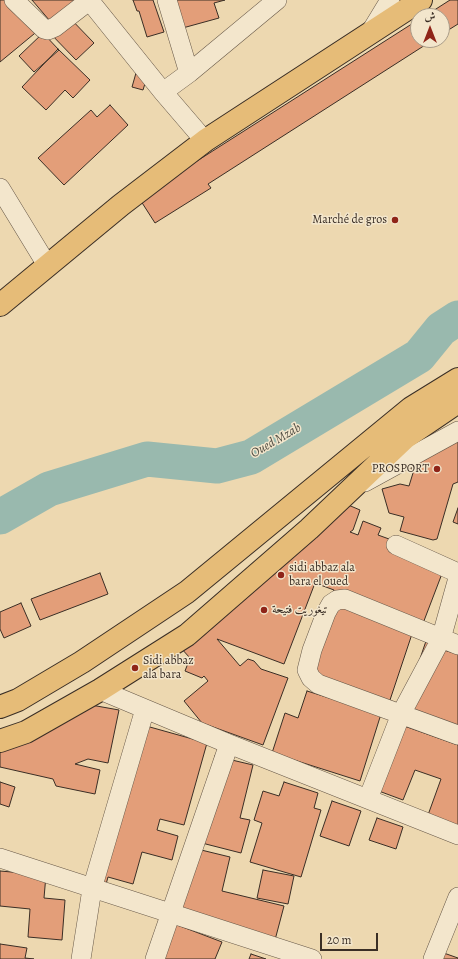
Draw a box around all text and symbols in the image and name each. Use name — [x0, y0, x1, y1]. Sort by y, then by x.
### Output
north arrow — [410, 8, 450, 48]
text: ش — [425, 9, 435, 24]
place label: Marché de gros — [312, 213, 387, 227]
marker: Marché de gros — [390, 215, 400, 225]
water label: Oued Mzab — [248, 420, 304, 462]
place label: PROSPORT — [372, 462, 429, 476]
marker: PROSPORT — [432, 464, 442, 474]
place label: sidi abbaz ala bara el oued — [289, 561, 355, 589]
marker: sidi abbaz ala bara el oued — [276, 570, 286, 580]
place label: تيغوريت فتيحة — [272, 603, 328, 617]
marker: تيغوريت فتيحة — [259, 605, 269, 615]
place label: Sidi abbaz ala bara — [143, 654, 194, 682]
marker: Sidi abbaz ala bara — [130, 663, 140, 673]
scale bar — [322, 925, 380, 951]
text: 20 m — [327, 932, 351, 948]

